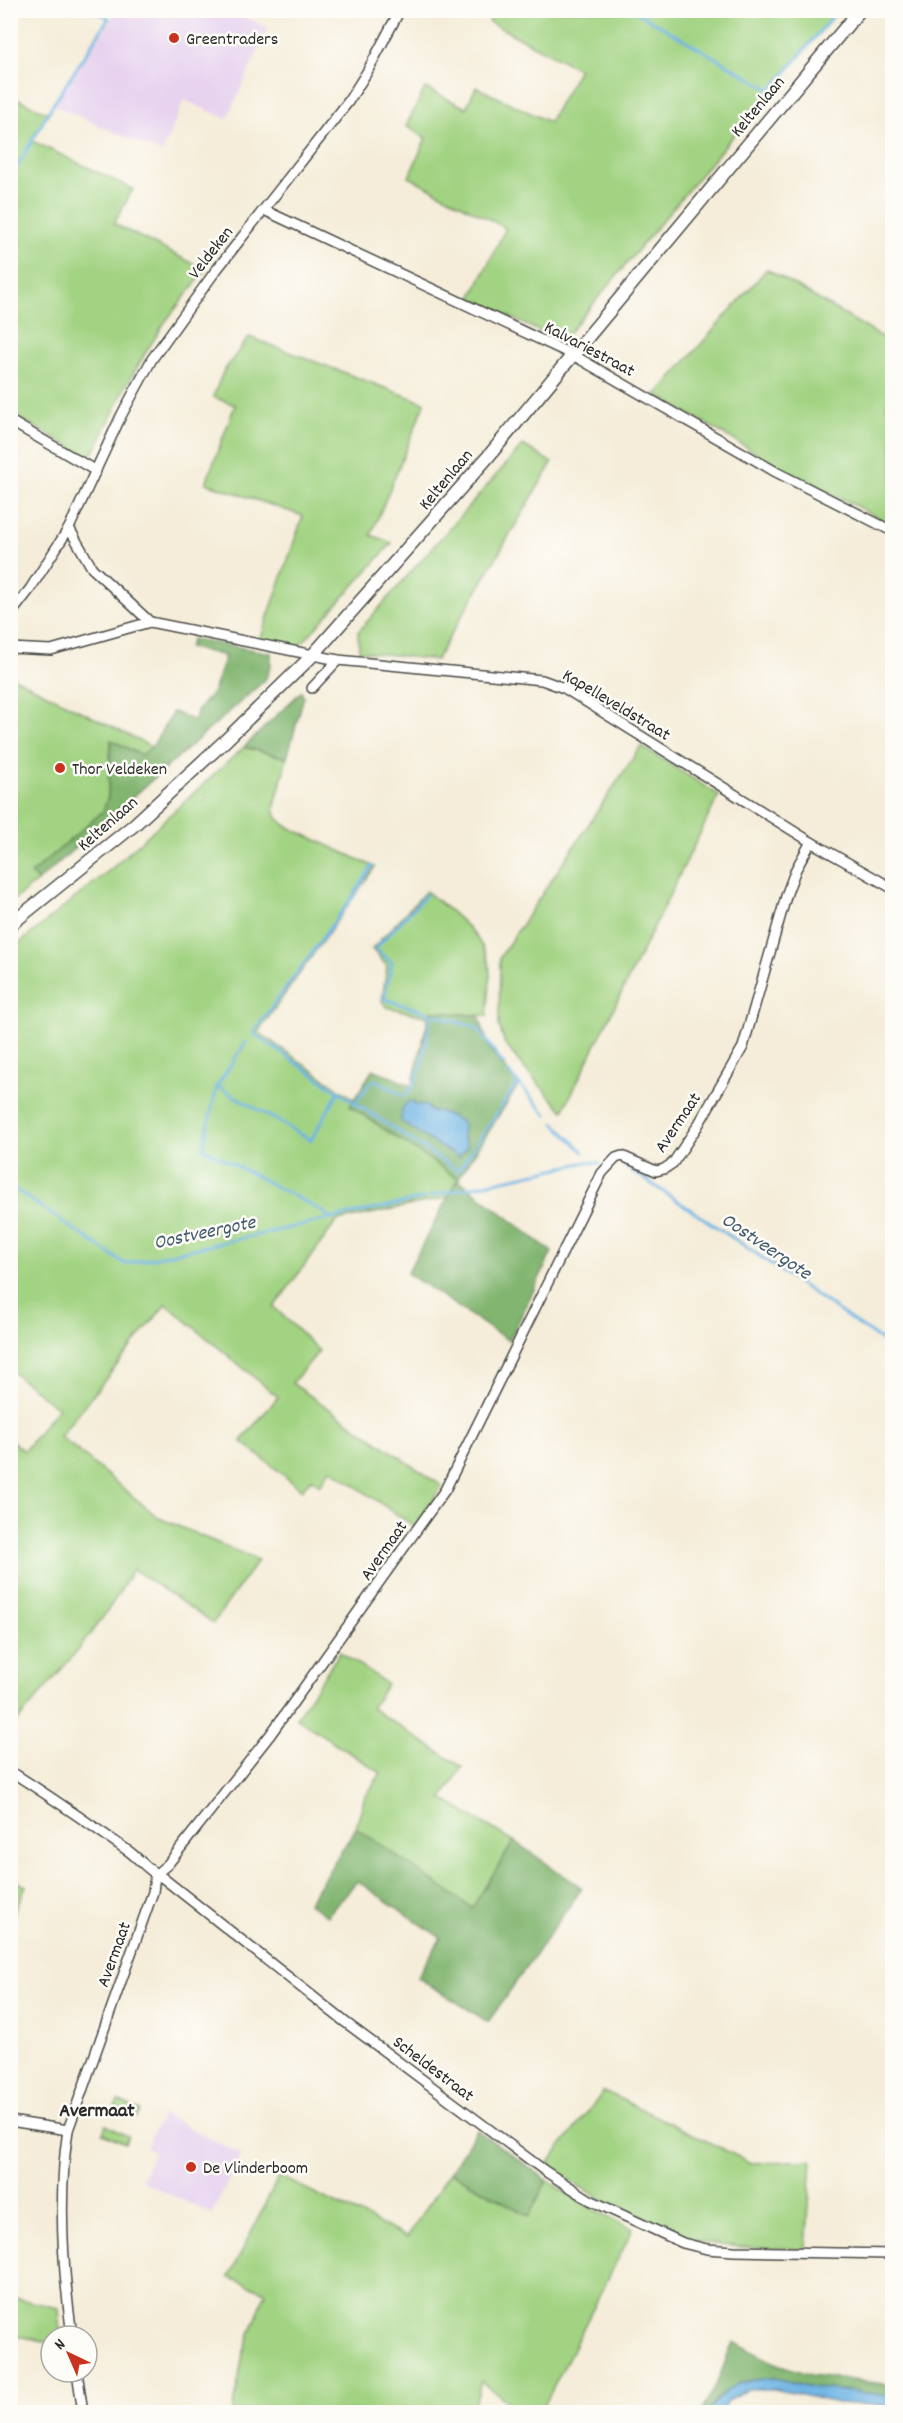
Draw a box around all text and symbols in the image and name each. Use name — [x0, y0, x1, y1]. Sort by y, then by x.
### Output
place label: Greentraders — [186, 28, 278, 53]
marker: Greentraders — [167, 31, 181, 45]
street label: Keltenlaan — [726, 72, 792, 144]
street label: Veldeken — [183, 222, 241, 285]
street label: Kalvariestraat — [539, 316, 639, 385]
street label: Keltenlaan — [414, 445, 480, 517]
street label: Kapelleveldstraat — [557, 664, 675, 748]
place label: Thor Veldeken — [72, 758, 167, 783]
marker: Thor Veldeken — [53, 761, 67, 775]
street label: Keltenlaan — [73, 792, 144, 858]
street label: Avermaat — [650, 1088, 709, 1159]
water label: Oostveergote — [715, 1207, 817, 1289]
water label: Oostveergote — [151, 1209, 259, 1258]
street label: Avermaat — [355, 1516, 415, 1586]
street label: Avermaat — [92, 1918, 139, 1991]
street label: Scheldestraat — [386, 2031, 479, 2109]
district label: Avermaat — [59, 2098, 135, 2126]
place label: De Vlinderboom — [203, 2157, 308, 2182]
marker: De Vlinderboom — [184, 2160, 198, 2174]
north arrow — [39, 2324, 99, 2384]
text: N — [49, 2334, 71, 2356]

